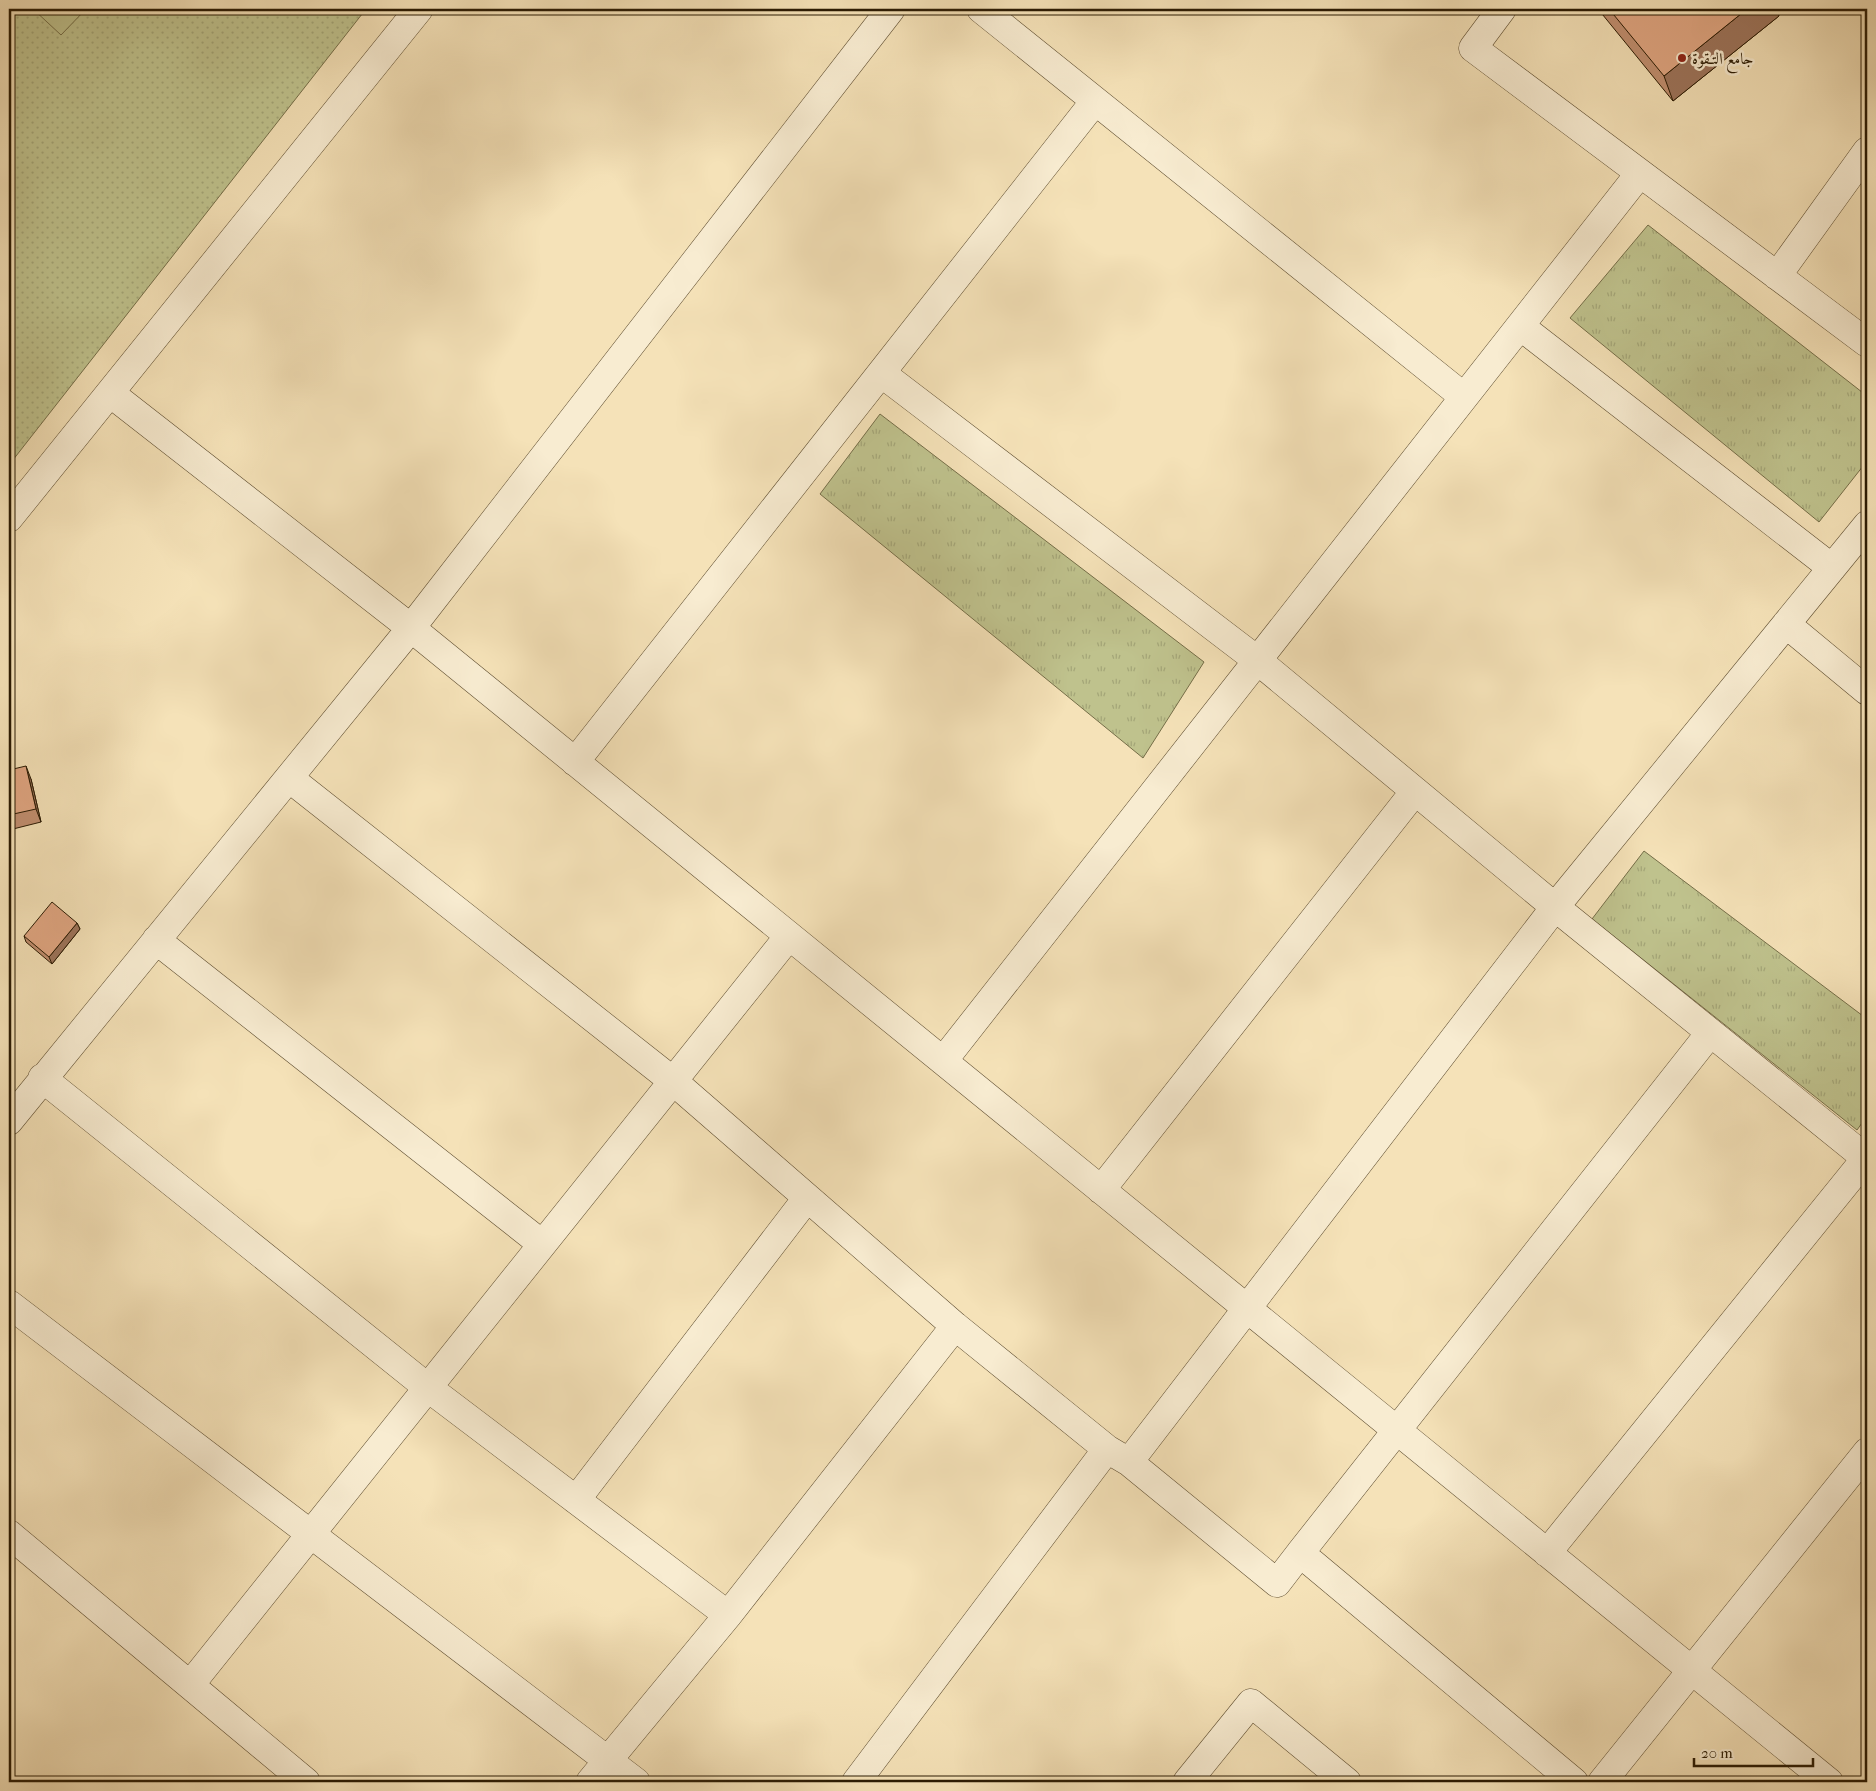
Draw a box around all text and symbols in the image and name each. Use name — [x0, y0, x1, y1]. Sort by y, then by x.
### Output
place label: جامع التـقوة — [1692, 49, 1754, 74]
marker: جامع التـقوة — [1676, 52, 1688, 64]
scale bar — [1694, 1736, 1812, 1768]
text: 20 m — [1701, 1744, 1733, 1762]

